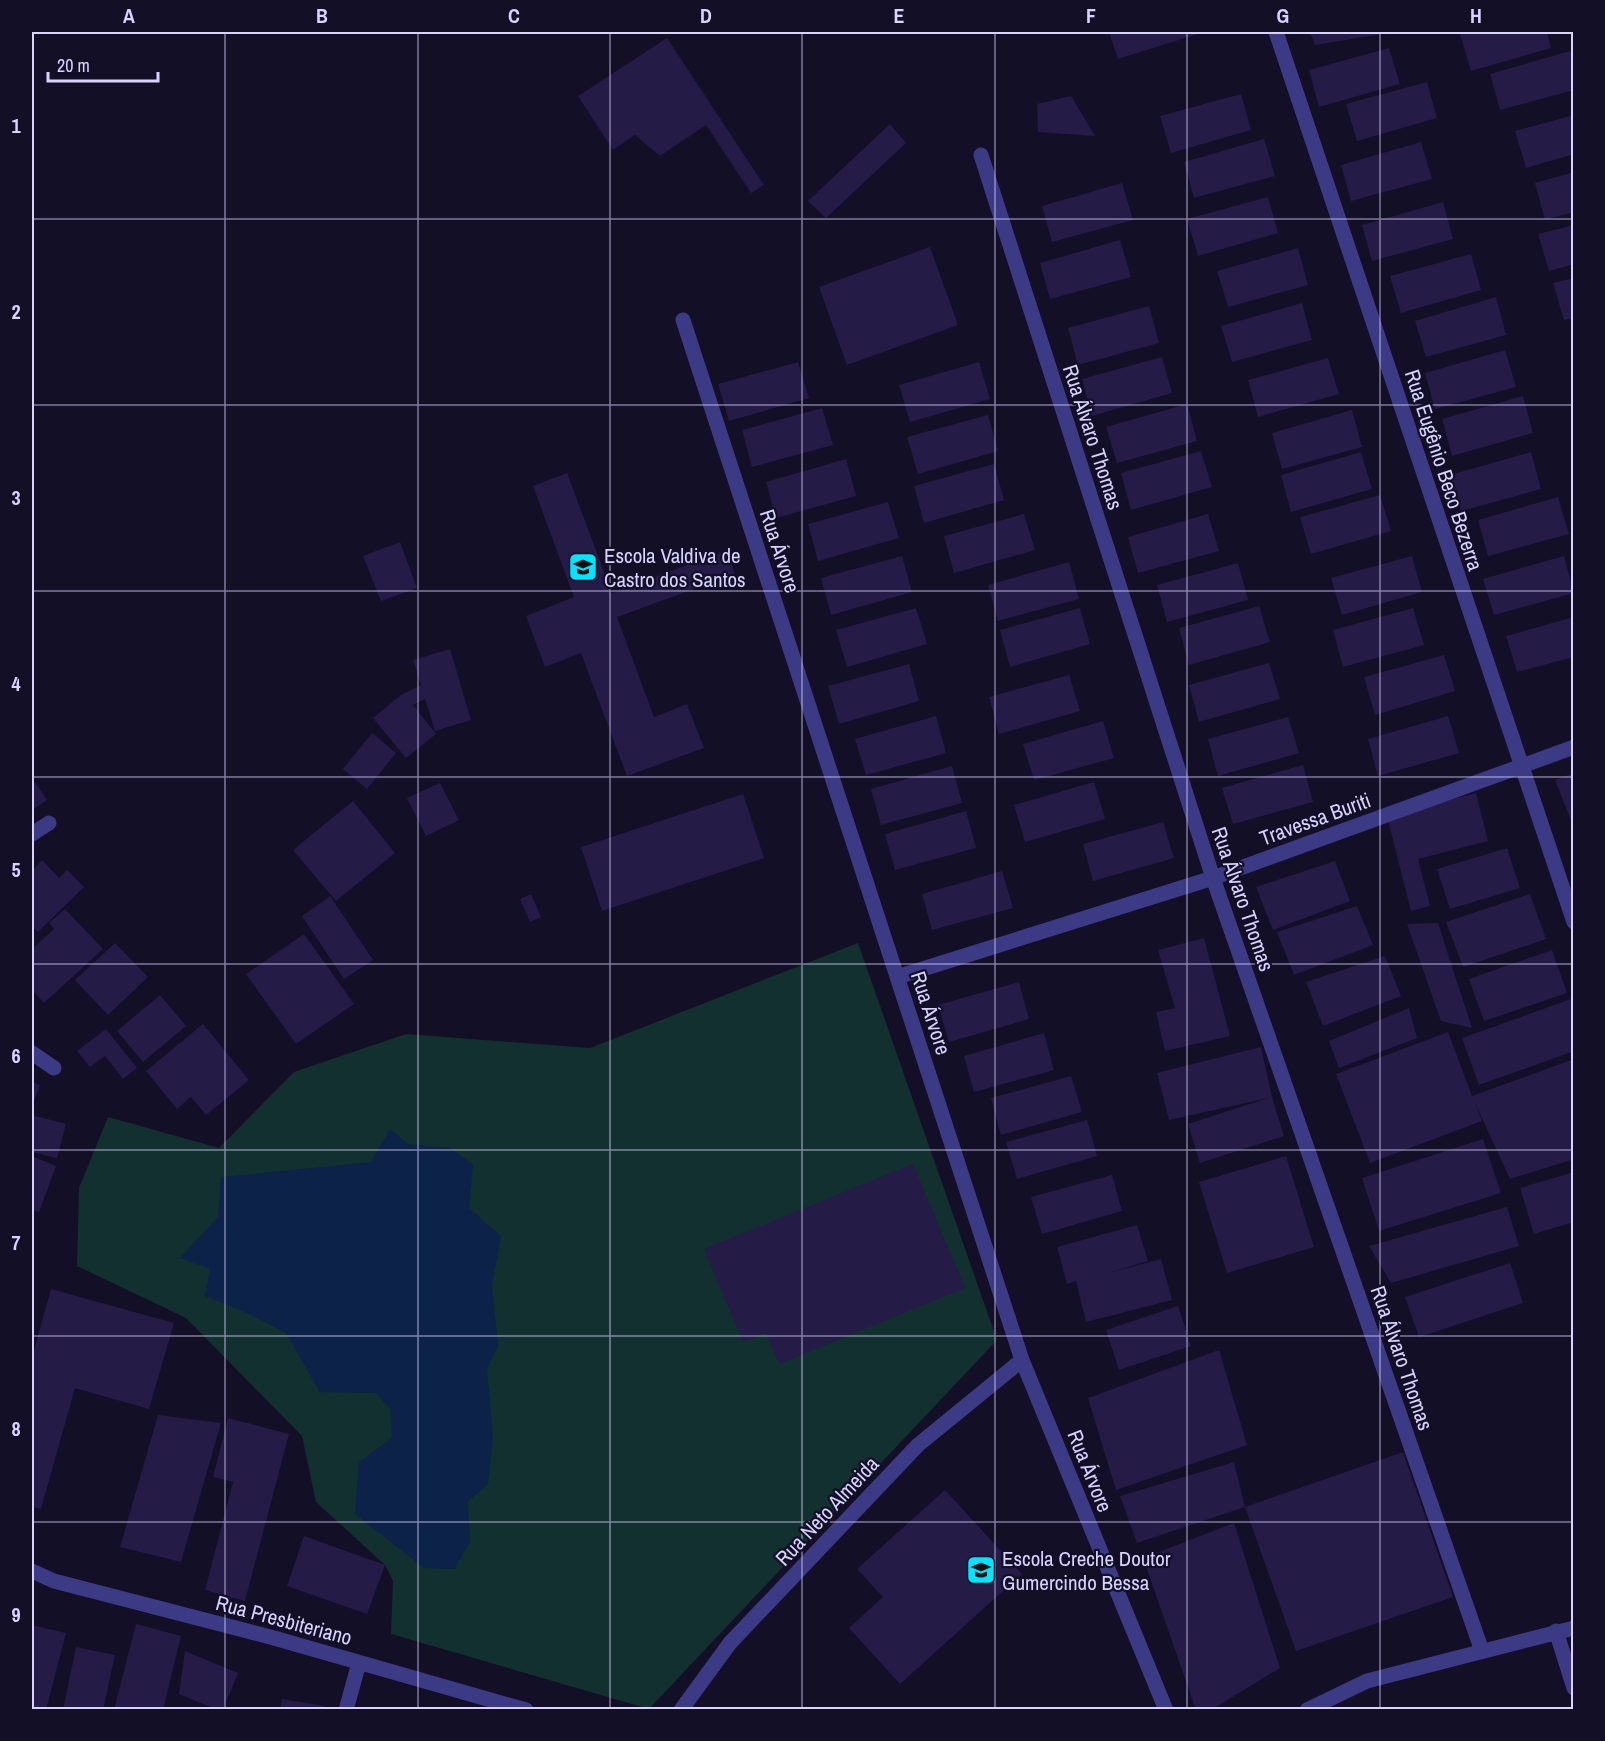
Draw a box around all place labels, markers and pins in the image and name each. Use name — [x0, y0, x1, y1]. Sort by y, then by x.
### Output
place label: Escola Valdiva de Castro dos Santos — [604, 541, 746, 594]
school or university icon: Escola Valdiva de Castro dos Santos — [567, 551, 599, 583]
place label: Escola Creche Doutor Gumercindo Bessa — [1002, 1544, 1171, 1597]
school or university icon: Escola Creche Doutor Gumercindo Bessa — [965, 1554, 997, 1586]

